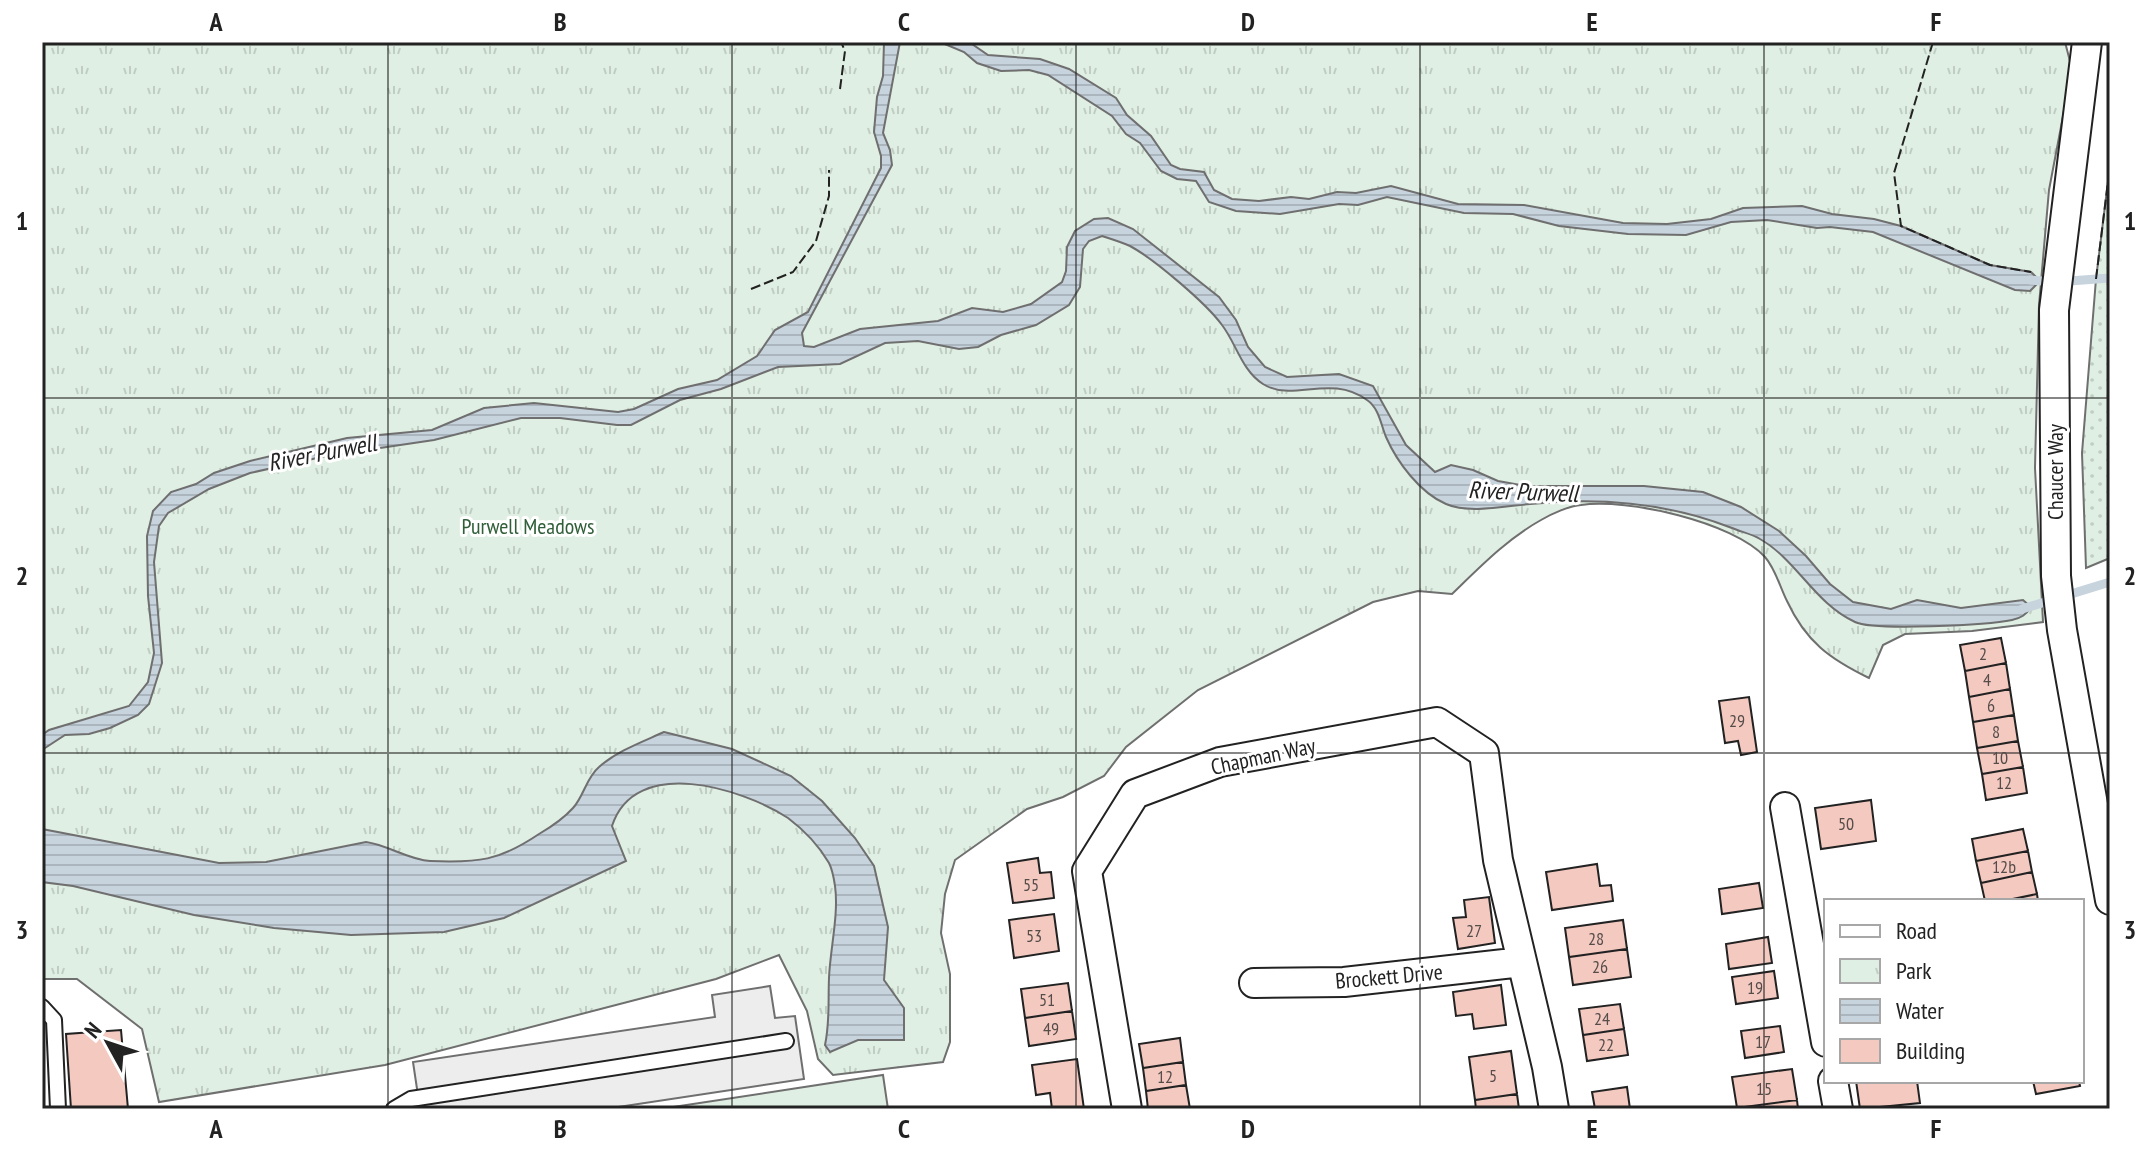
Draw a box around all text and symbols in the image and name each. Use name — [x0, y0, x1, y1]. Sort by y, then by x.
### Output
text: A — [208, 5, 223, 38]
text: B — [554, 5, 567, 38]
text: C — [898, 5, 910, 38]
text: D — [1241, 5, 1255, 38]
text: E — [1586, 5, 1598, 38]
text: F — [1931, 5, 1942, 38]
text: 1 — [16, 204, 28, 237]
text: 1 — [2124, 204, 2136, 237]
street label: Chaucer Way — [2041, 423, 2069, 520]
water label: River Purwell — [265, 426, 381, 478]
water label: River Purwell — [1468, 474, 1581, 509]
park label: Purwell Meadows — [462, 512, 594, 540]
text: 2 — [16, 559, 28, 592]
text: 2 — [2124, 559, 2136, 592]
house number: 2 — [1979, 642, 1987, 665]
house number: 4 — [1983, 668, 1991, 691]
house number: 6 — [1987, 694, 1995, 717]
house number: 29 — [1729, 709, 1745, 732]
house number: 8 — [1992, 720, 2000, 743]
street label: Chapman Way — [1208, 731, 1319, 781]
house number: 10 — [1992, 746, 2008, 769]
house number: 12 — [1996, 771, 2012, 794]
house number: 50 — [1838, 812, 1854, 835]
house number: 12b — [1992, 855, 2016, 878]
house number: 55 — [1023, 873, 1039, 896]
legend — [1824, 899, 2084, 1083]
text: 3 — [16, 913, 28, 946]
text: 3 — [2124, 913, 2136, 946]
text: Road — [1896, 915, 1937, 946]
house number: 27 — [1466, 919, 1482, 942]
house number: 53 — [1026, 924, 1042, 947]
house number: 28 — [1588, 927, 1604, 950]
house number: 26 — [1592, 955, 1608, 978]
text: Park — [1896, 955, 1932, 986]
street label: Brockett Drive — [1334, 957, 1444, 995]
house number: 19 — [1747, 976, 1763, 999]
house number: 51 — [1039, 988, 1055, 1011]
text: Water — [1896, 995, 1944, 1026]
north arrow — [68, 1003, 148, 1083]
house number: 24 — [1594, 1007, 1610, 1030]
text: N — [78, 1017, 107, 1044]
house number: 49 — [1043, 1017, 1059, 1040]
house number: 17 — [1755, 1030, 1771, 1053]
house number: 22 — [1598, 1033, 1614, 1056]
text: Building — [1896, 1035, 1965, 1066]
house number: 5 — [1489, 1064, 1497, 1087]
house number: 12 — [1157, 1065, 1173, 1088]
house number: 15 — [1756, 1077, 1772, 1100]
text: A — [208, 1112, 223, 1145]
text: B — [554, 1112, 567, 1145]
text: C — [898, 1112, 910, 1145]
text: D — [1241, 1112, 1255, 1145]
text: E — [1586, 1112, 1598, 1145]
text: F — [1931, 1112, 1942, 1145]

